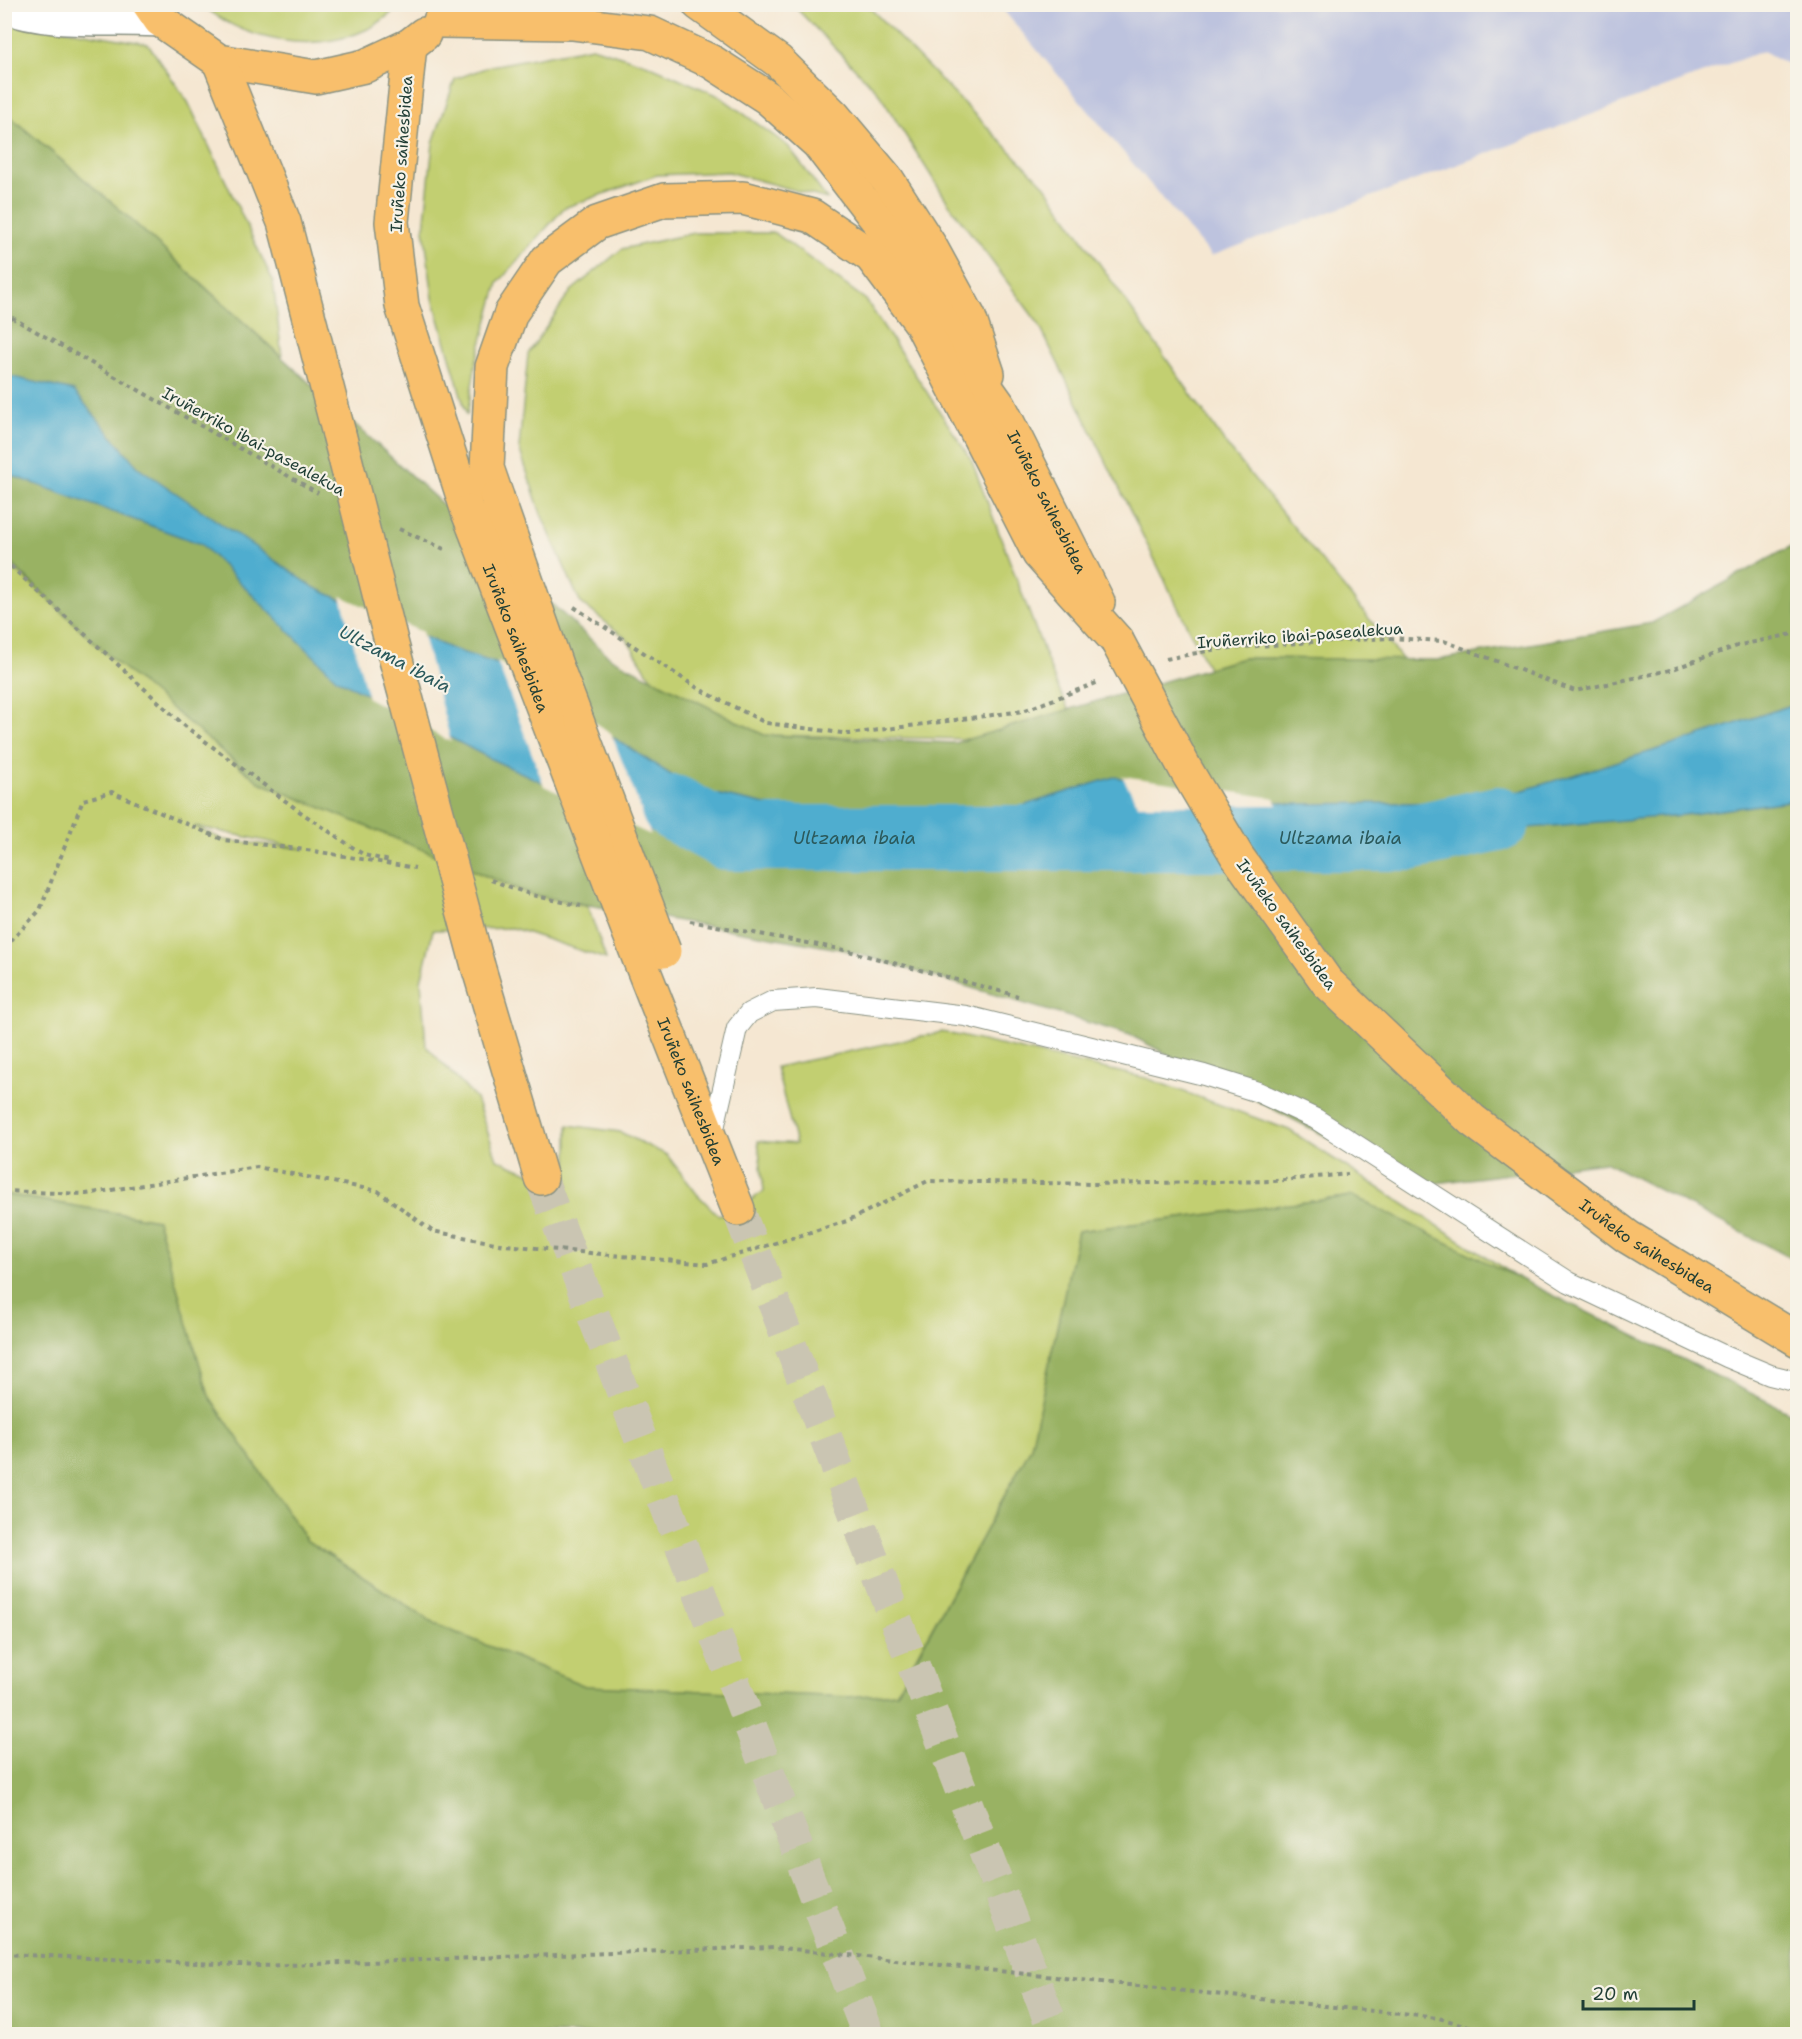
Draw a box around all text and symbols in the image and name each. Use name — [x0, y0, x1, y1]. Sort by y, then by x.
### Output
street label: Iruñeko saihesbidea — [386, 75, 417, 233]
street label: Iruñerriko ibai-pasealekua — [158, 382, 349, 501]
street label: Iruñeko saihesbidea — [1002, 427, 1092, 577]
street label: Iruñeko saihesbidea — [478, 561, 554, 716]
street label: Iruñerriko ibai-pasealekua — [1196, 618, 1404, 653]
water label: Ultzama ibaia — [335, 619, 455, 699]
water label: Ultzama ibaia — [793, 826, 916, 850]
water label: Ultzama ibaia — [1279, 826, 1402, 850]
street label: Iruñeko saihesbidea — [1232, 855, 1341, 994]
street label: Iruñeko saihesbidea — [652, 1014, 730, 1168]
street label: Iruñeko saihesbidea — [1575, 1194, 1718, 1298]
scale bar — [1583, 1973, 1694, 2011]
text: 20 m — [1592, 1982, 1638, 2006]

